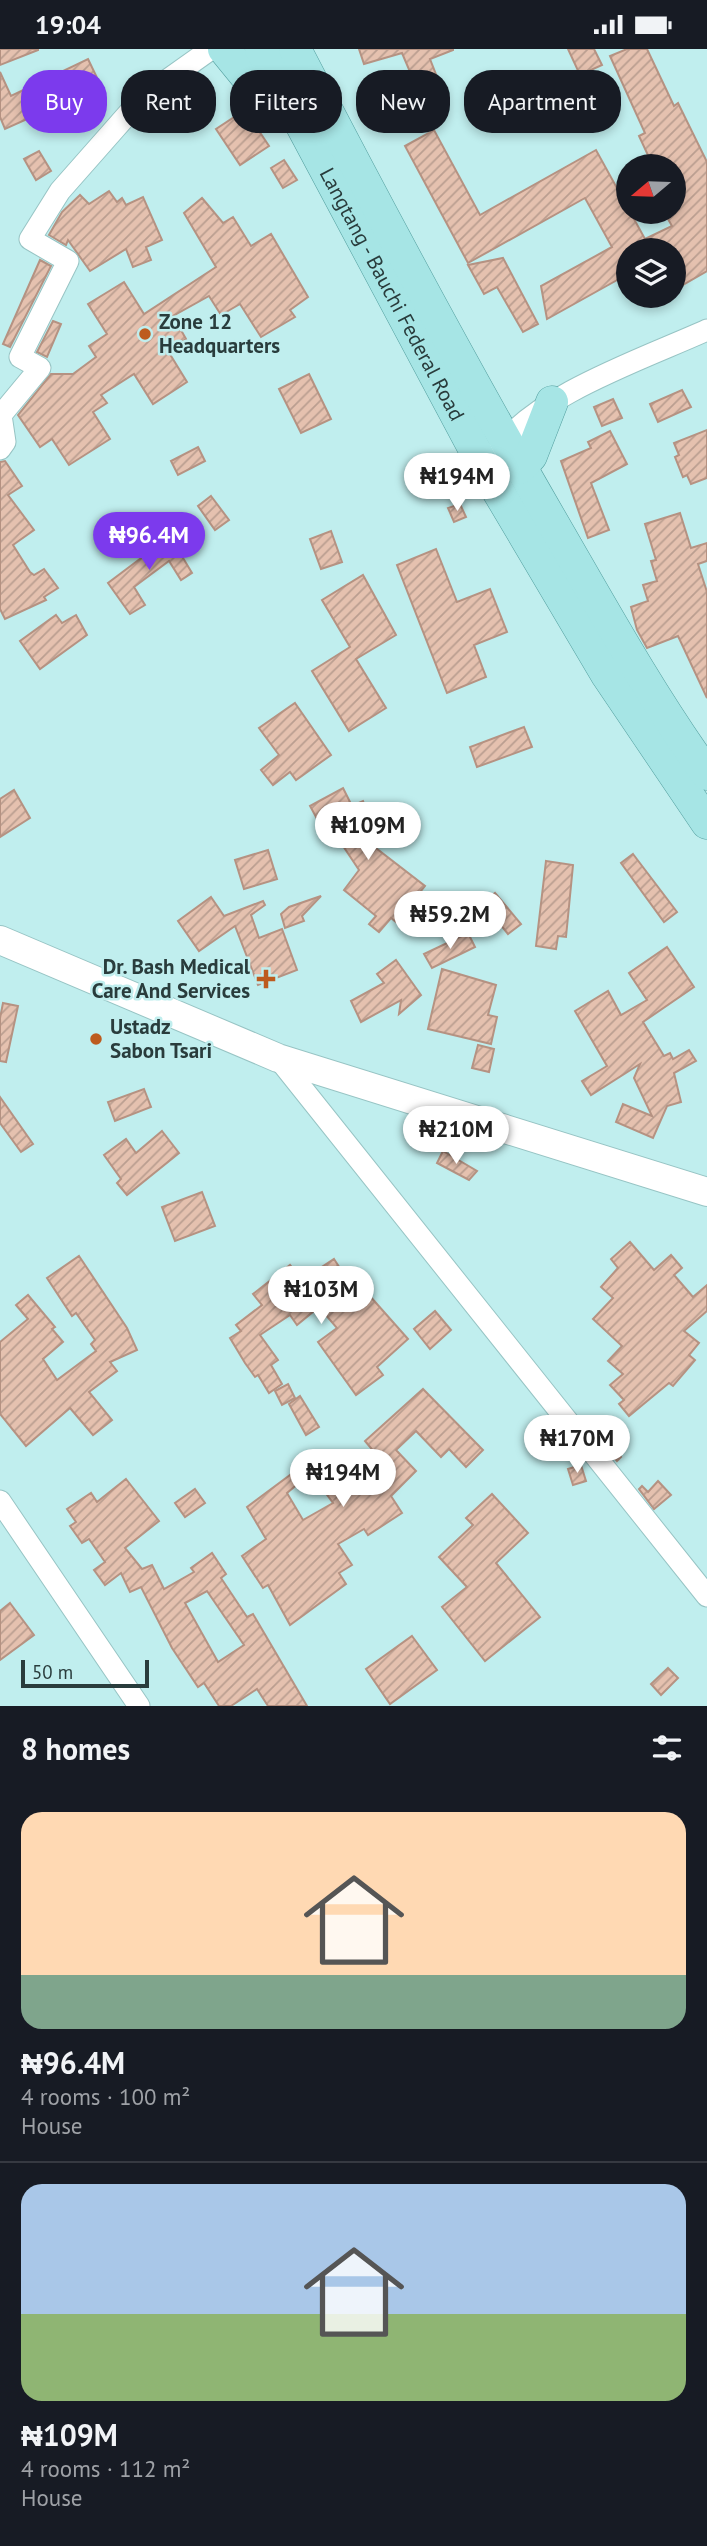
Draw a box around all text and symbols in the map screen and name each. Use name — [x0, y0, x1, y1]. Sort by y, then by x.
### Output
text: 19:04 — [35, 8, 101, 41]
chip: Buy — [21, 70, 107, 133]
chip: Rent — [121, 70, 216, 133]
chip: Filters — [230, 70, 342, 133]
chip: New — [356, 70, 450, 133]
chip: Apartment — [464, 70, 621, 133]
north arrow — [616, 154, 686, 224]
map controls — [616, 154, 686, 308]
street label: Langtang - Bauchi Federal Road — [314, 163, 471, 425]
button: layers — [616, 238, 686, 308]
place label: Zone 12 Headquarters — [159, 308, 280, 359]
marker: Zone 12 Headquarters — [137, 326, 153, 342]
pin: ₦194M — [408, 454, 506, 513]
text: ₦194M — [420, 461, 494, 490]
pin: ₦96.4M — [92, 512, 206, 572]
text: ₦96.4M — [109, 520, 189, 549]
pin: ₦109M — [319, 803, 417, 862]
text: ₦109M — [331, 810, 405, 839]
pin: ₦59.2M — [393, 891, 507, 951]
text: ₦59.2M — [410, 899, 490, 928]
place label: Dr. Bash Medical Care And Services — [92, 953, 251, 1004]
marker: Dr. Bash Medical Care And Services — [256, 969, 276, 989]
place label: Ustadz Sabon Tsari — [110, 1013, 212, 1064]
marker: Ustadz Sabon Tsari — [88, 1031, 104, 1047]
pin: ₦210M — [407, 1107, 505, 1166]
text: ₦210M — [419, 1114, 493, 1143]
pin: ₦103M — [272, 1267, 370, 1326]
text: ₦103M — [284, 1274, 358, 1303]
pin: ₦170M — [528, 1415, 626, 1475]
text: ₦170M — [540, 1423, 614, 1452]
pin: ₦194M — [294, 1449, 392, 1509]
text: ₦194M — [306, 1457, 380, 1486]
scale bar — [21, 1657, 149, 1689]
text: 50 m — [32, 1660, 73, 1684]
text: 8 homes — [21, 1729, 130, 1768]
icon: filters — [648, 1729, 686, 1767]
icon: home — [291, 1857, 417, 1983]
text: ₦96.4M — [21, 2043, 125, 2082]
text: 4 rooms · 100 m² — [21, 2082, 190, 2111]
text: House — [21, 2111, 83, 2140]
icon: home — [291, 2229, 417, 2355]
text: ₦109M — [21, 2415, 118, 2454]
text: 4 rooms · 112 m² — [21, 2454, 190, 2483]
text: House — [21, 2483, 83, 2512]

